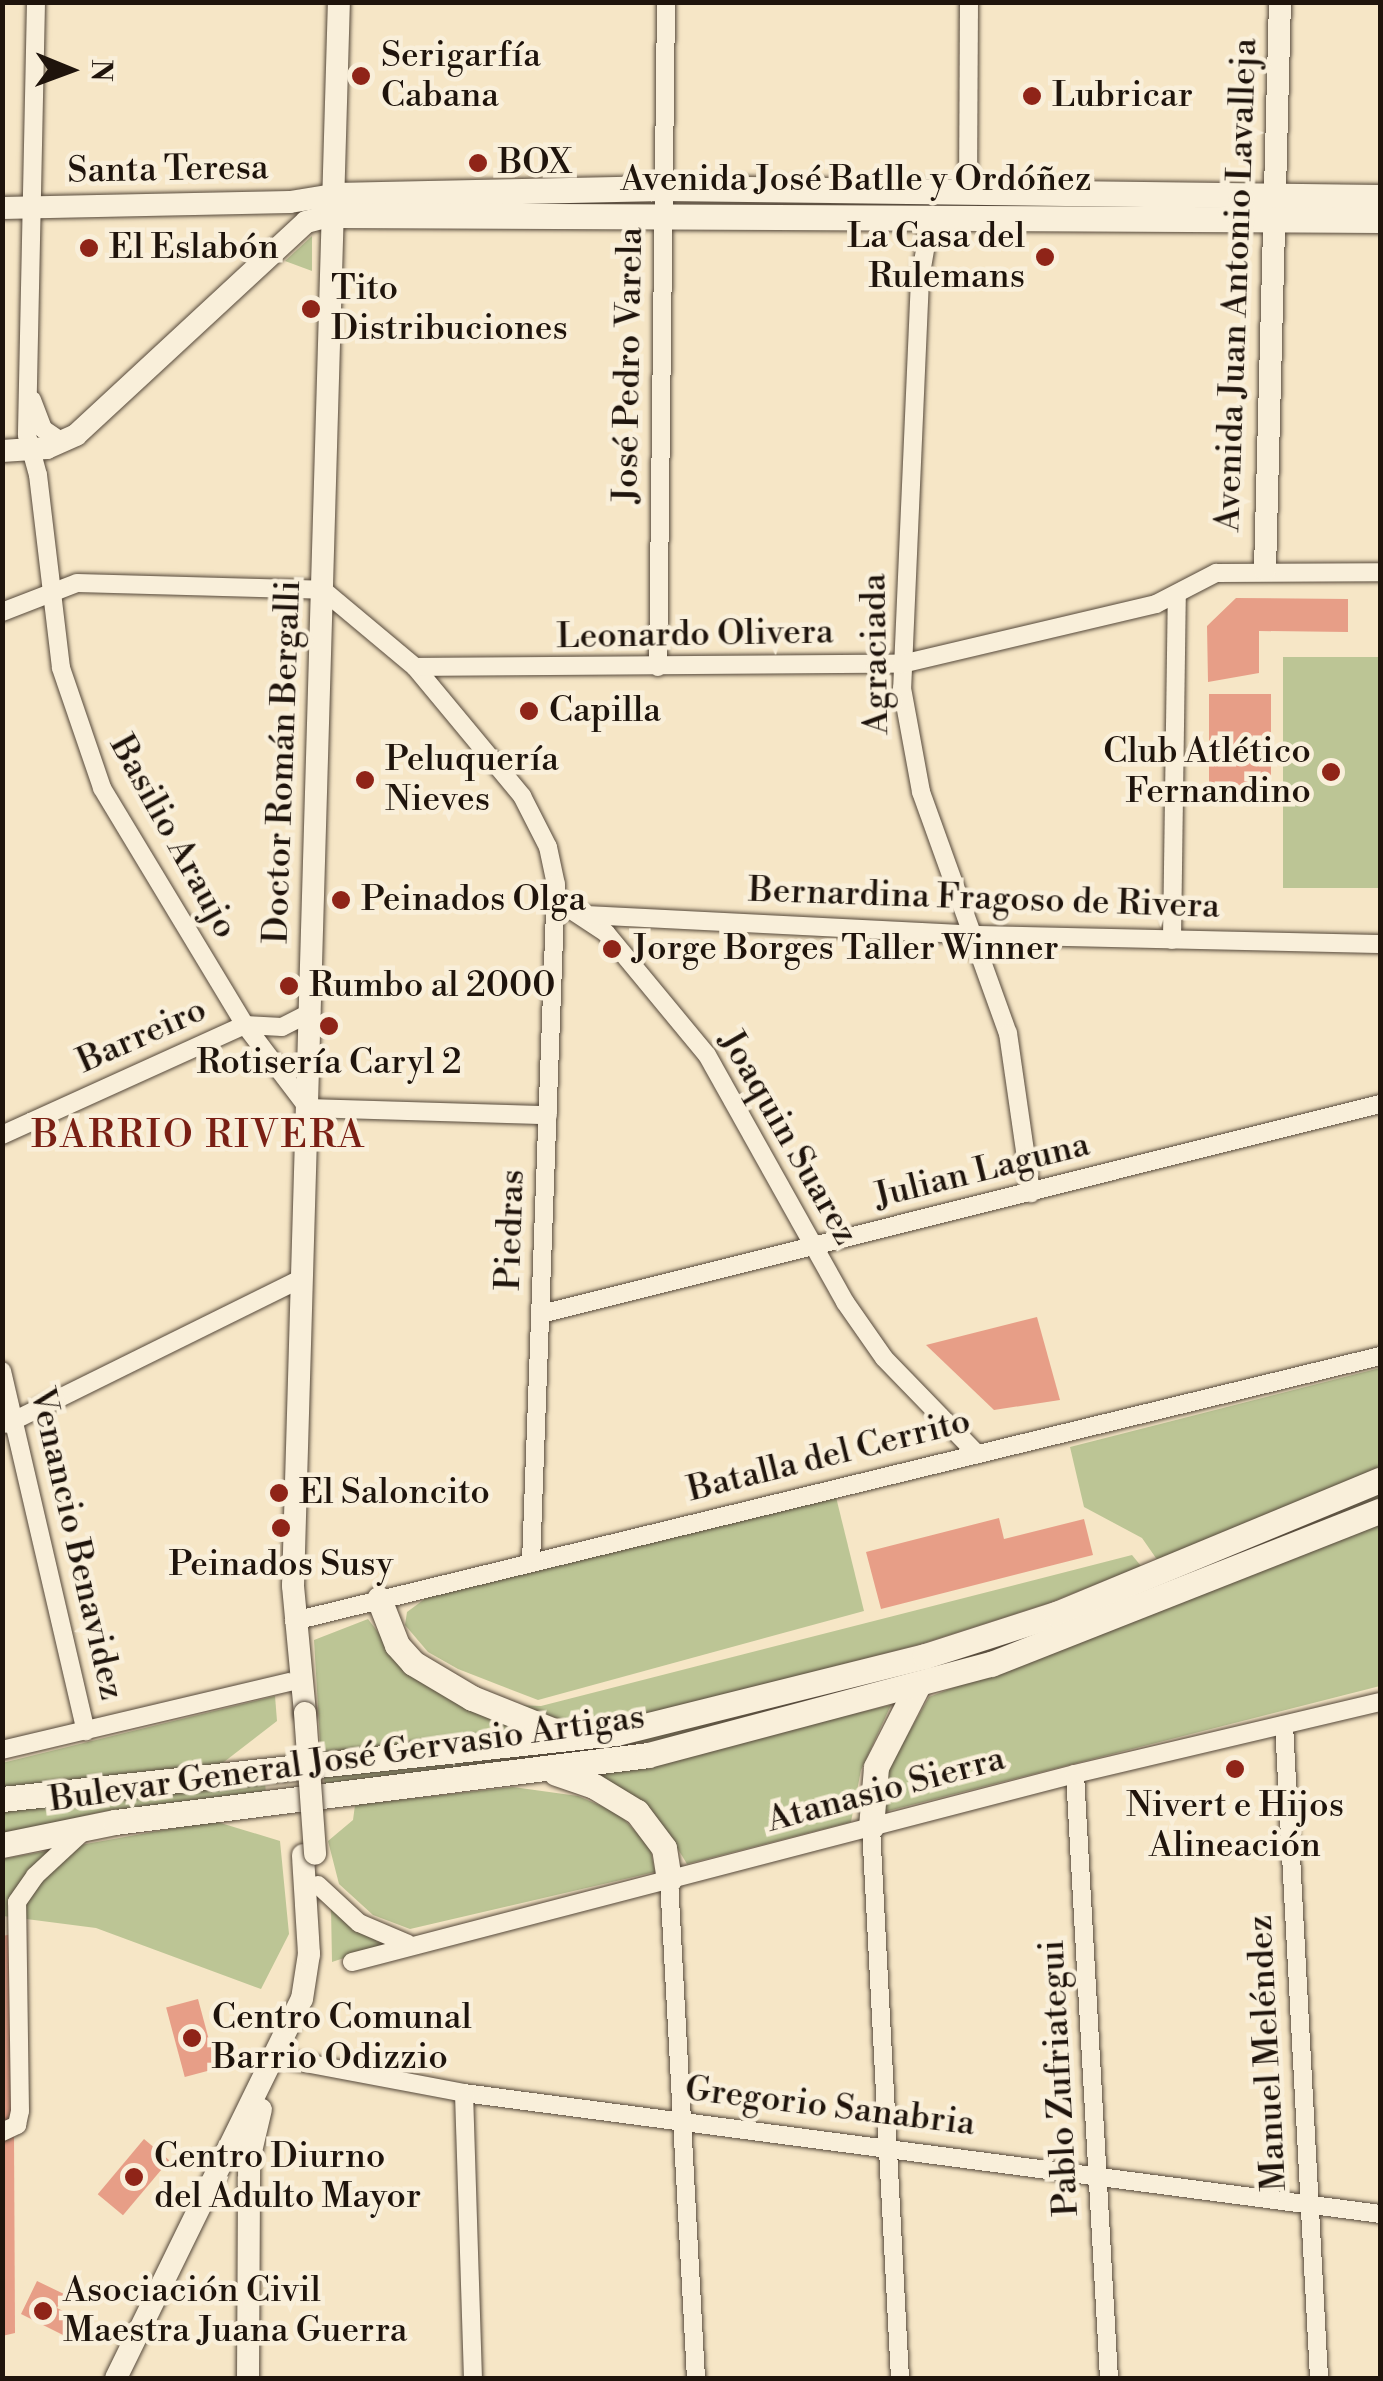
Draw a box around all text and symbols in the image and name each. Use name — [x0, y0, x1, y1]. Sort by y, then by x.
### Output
north arrow — [20, 20, 120, 120]
place label: Serigarfía Cabana — [381, 35, 541, 117]
street label: Avenida Juan Antonio Lavalleja — [1207, 37, 1267, 533]
text: N — [83, 59, 118, 82]
marker: Serigarfía Cabana — [350, 65, 372, 87]
place label: Lubricar — [1052, 75, 1193, 117]
marker: Lubricar — [1021, 85, 1043, 107]
place label: BOX — [498, 142, 571, 184]
street label: Santa Teresa — [67, 147, 269, 193]
marker: BOX — [467, 152, 489, 174]
street label: Avenida José Batlle y Ordóñez — [621, 159, 1091, 201]
place label: La Casa del Rulemans — [847, 216, 1025, 298]
place label: El Eslabón — [109, 227, 279, 269]
street label: José Pedro Varela — [606, 227, 652, 503]
marker: El Eslabón — [78, 237, 100, 259]
marker: La Casa del Rulemans — [1034, 246, 1056, 268]
place label: Tito Distribuciones — [331, 268, 568, 350]
marker: Tito Distribuciones — [300, 298, 322, 320]
street label: Agraciada — [854, 573, 898, 735]
street label: Doctor Román Bergalli — [256, 580, 310, 944]
street label: Leonardo Olivera — [556, 612, 834, 658]
place label: Capilla — [549, 690, 661, 732]
marker: Capilla — [518, 700, 540, 722]
street label: Basilio Araujo — [100, 728, 246, 946]
place label: Club Atlético Fernandino — [1103, 731, 1311, 813]
place label: Peluquería Nieves — [385, 739, 559, 821]
marker: Club Atlético Fernandino — [1320, 761, 1342, 783]
marker: Peluquería Nieves — [354, 769, 376, 791]
street label: Bernardina Fragoso de Rivera — [748, 870, 1220, 928]
place label: Peinados Olga — [361, 879, 586, 921]
marker: Peinados Olga — [330, 889, 352, 911]
place label: Jorge Borges Taller Winner — [632, 928, 1059, 970]
marker: Jorge Borges Taller Winner — [601, 938, 623, 960]
place label: Rumbo al 2000 — [309, 965, 555, 1007]
marker: Rumbo al 2000 — [278, 975, 300, 997]
street label: Barreiro — [71, 989, 213, 1083]
marker: Rotisería Caryl 2 — [318, 1015, 340, 1037]
street label: Joaquin Suarez — [710, 1023, 866, 1253]
place label: Rotisería Caryl 2 — [196, 1042, 462, 1084]
district label: BARRIO RIVERA — [32, 1113, 366, 1159]
street label: Julian Laguna — [870, 1124, 1094, 1218]
street label: Piedras — [488, 1169, 534, 1291]
street label: Venancio Benavidez — [20, 1384, 132, 1704]
street label: Batalla del Cerrito — [683, 1401, 975, 1511]
place label: El Saloncito — [299, 1472, 490, 1514]
marker: El Saloncito — [268, 1482, 290, 1504]
marker: Peinados Susy — [270, 1517, 292, 1539]
place label: Peinados Susy — [169, 1544, 393, 1586]
street label: Bulevar General José Gervasio Artigas — [47, 1696, 647, 1822]
street label: Atanasio Sierra — [762, 1738, 1010, 1842]
marker: Nivert e Hijos Alineación — [1224, 1758, 1246, 1780]
place label: Nivert e Hijos Alineación — [1126, 1785, 1344, 1867]
street label: Manuel Meléndez — [1240, 1914, 1296, 2192]
street label: Pablo Zufriategui — [1032, 1939, 1088, 2217]
place label: Centro Comunal Barrio Odizzio — [212, 1997, 472, 2079]
marker: Centro Comunal Barrio Odizzio — [181, 2027, 203, 2049]
street label: Gregorio Sanabria — [683, 2068, 977, 2146]
place label: Centro Diurno del Adulto Mayor — [154, 2136, 421, 2218]
marker: Centro Diurno del Adulto Mayor — [123, 2166, 145, 2188]
place label: Asociación Civil Maestra Juana Guerra — [63, 2270, 408, 2352]
marker: Asociación Civil Maestra Juana Guerra — [32, 2300, 54, 2322]

